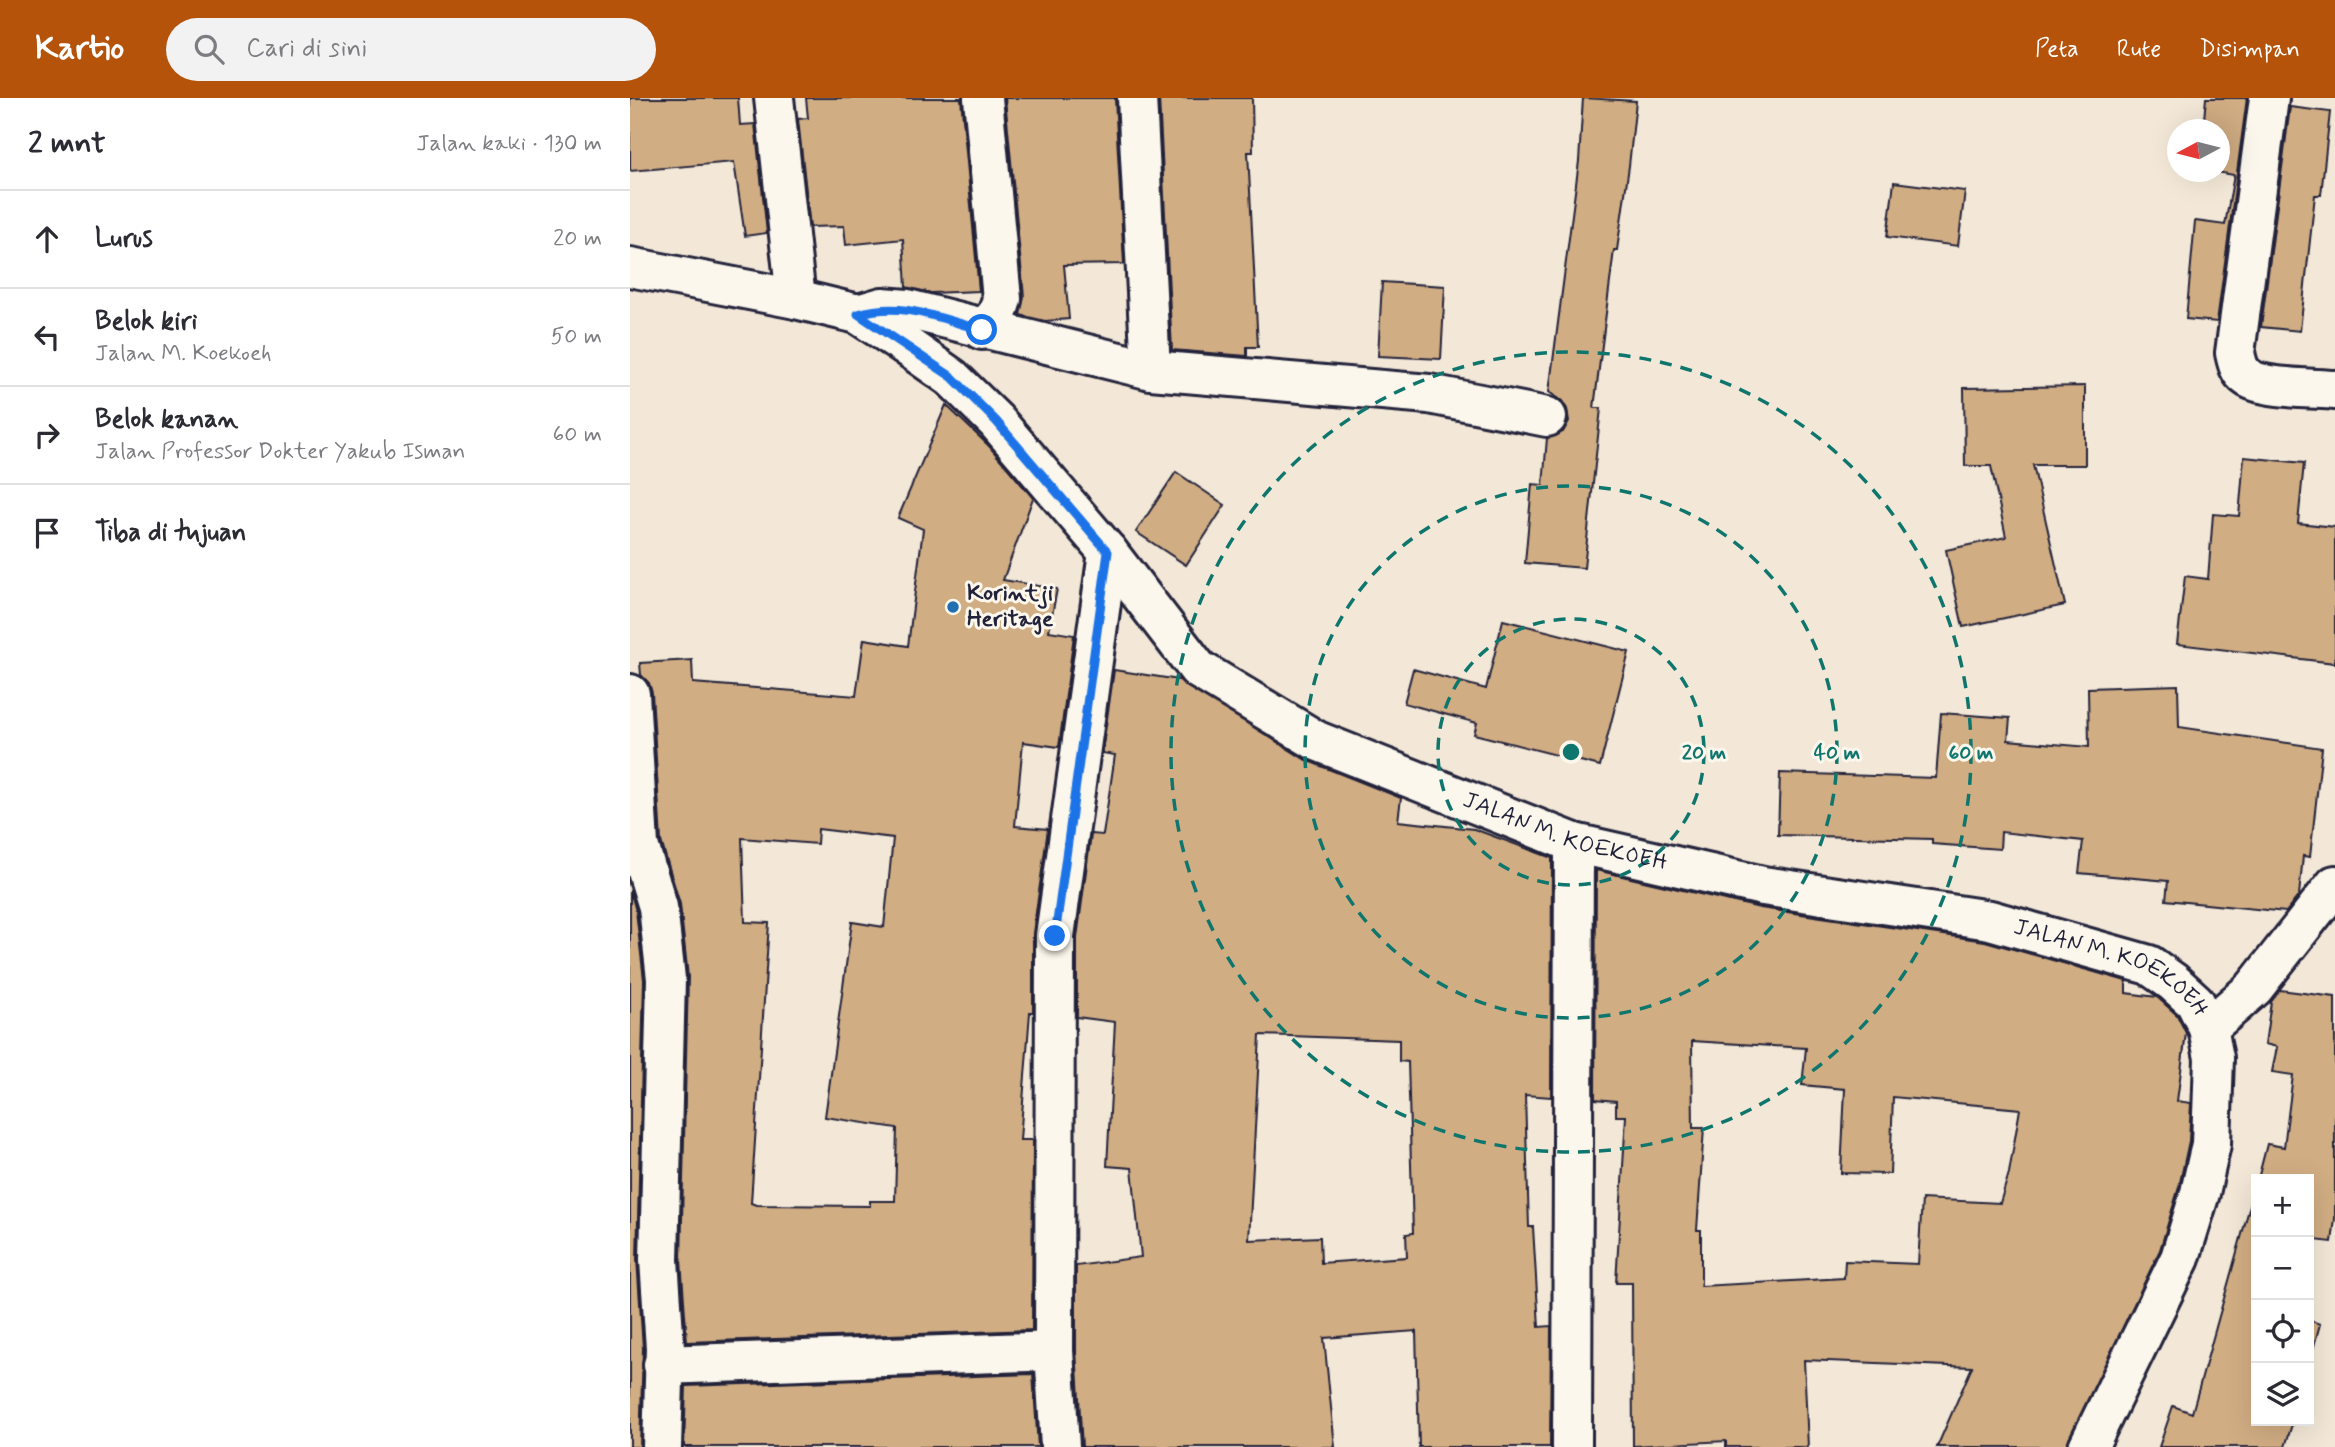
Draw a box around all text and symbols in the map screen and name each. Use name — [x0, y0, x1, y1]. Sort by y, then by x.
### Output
search box — [166, 18, 656, 81]
text: Kartio — [35, 27, 124, 71]
icon: search — [190, 30, 228, 68]
text: Cari di sini — [246, 32, 367, 66]
text: Peta — [2035, 34, 2079, 65]
text: Rute — [2117, 34, 2161, 65]
text: Disimpan — [2199, 34, 2300, 65]
north arrow — [2167, 119, 2230, 182]
text: 2 mnt — [28, 124, 105, 163]
text: Jalan kaki · 130 m — [416, 129, 602, 159]
icon: ahead — [28, 220, 66, 258]
text: Lurus — [95, 222, 153, 256]
text: 20 m — [553, 224, 602, 254]
text: Belok kiri — [95, 305, 197, 339]
route start — [966, 314, 997, 345]
icon: left — [28, 318, 66, 356]
text: 50 m — [551, 322, 602, 352]
text: Jalan M. Koekoeh — [95, 339, 272, 369]
text: Belok kanan — [95, 403, 238, 437]
icon: right — [28, 416, 66, 454]
text: 60 m — [553, 420, 602, 450]
text: Jalan Professor Dokter Yakub Isman — [95, 437, 466, 467]
icon: arrive — [28, 514, 66, 552]
text: Tiba di tujuan — [95, 516, 246, 550]
place label: Korintji Heritage — [967, 579, 1054, 635]
marker: Korintji Heritage — [945, 599, 961, 615]
text: 20 m — [1682, 739, 1727, 767]
text: 40 m — [1814, 739, 1861, 767]
text: 60 m — [1948, 739, 1994, 767]
centre of rings — [1559, 740, 1583, 764]
street label: JALAN M. KOEKOEH — [1458, 785, 1670, 879]
street label: JALAN M. KOEKOEH — [2010, 912, 2215, 1021]
route end — [1039, 920, 1070, 951]
map controls — [2251, 1174, 2314, 1426]
button: + — [2251, 1174, 2314, 1237]
button: − — [2251, 1237, 2314, 1300]
button: locate — [2251, 1300, 2314, 1363]
button: layers — [2251, 1363, 2314, 1426]

